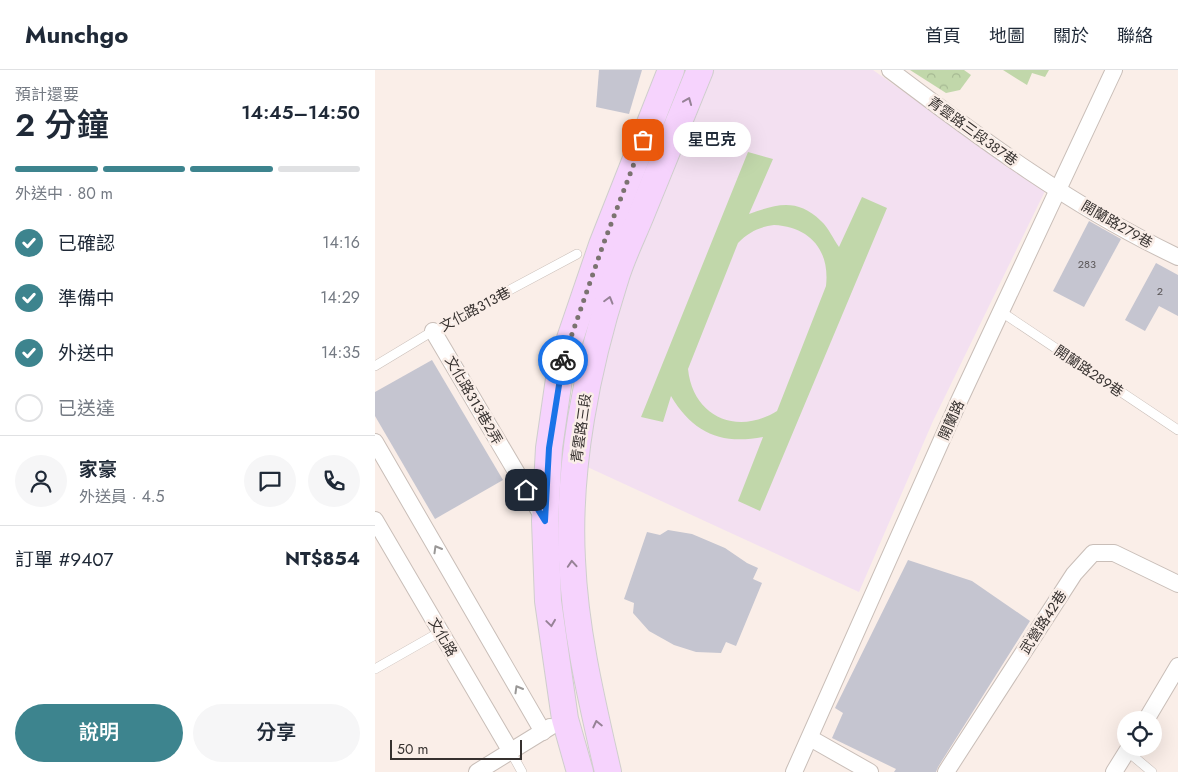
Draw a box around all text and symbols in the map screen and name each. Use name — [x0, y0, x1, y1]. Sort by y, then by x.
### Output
text: Munchgo — [25, 17, 128, 52]
text: 首頁 — [925, 23, 961, 49]
text: 地圖 — [989, 23, 1025, 49]
text: 關於 — [1053, 23, 1089, 49]
text: 聯絡 — [1117, 23, 1153, 49]
text: 預計還要 — [15, 83, 79, 106]
street label: 青雲路三段387巷 — [924, 92, 1022, 170]
one-way arrow — [682, 97, 692, 106]
text: 14:45–14:50 — [241, 99, 360, 126]
text: 2 分鐘 — [15, 102, 109, 148]
pin — [622, 119, 664, 161]
callout: 星巴克 — [673, 122, 751, 158]
icon: bag — [629, 126, 657, 154]
text: 星巴克 — [688, 128, 736, 151]
text: 外送中 · 80 m — [15, 182, 113, 205]
street label: 開蘭路279巷 — [1078, 195, 1156, 253]
icon: check — [15, 229, 43, 257]
text: 已確認 — [58, 230, 115, 257]
text: 14:16 — [322, 231, 360, 254]
house number: 283 — [1078, 256, 1096, 272]
street label: 文化路313巷 — [436, 282, 514, 336]
house number: 2 — [1157, 283, 1163, 299]
icon: check — [15, 284, 43, 312]
text: 準備中 — [58, 285, 115, 312]
text: 14:29 — [320, 286, 360, 309]
one-way arrow — [603, 297, 613, 305]
courier — [538, 335, 588, 385]
icon: check — [15, 339, 43, 367]
text: 外送中 — [58, 340, 115, 367]
street label: 開蘭路289巷 — [1050, 340, 1128, 402]
text: 14:35 — [321, 341, 360, 364]
icon: bike — [549, 346, 577, 374]
street label: 文化路313巷2弄 — [440, 352, 508, 448]
street label: 青雲路三段 — [566, 392, 596, 464]
text: 已送達 — [58, 395, 115, 422]
street label: 開蘭路 — [933, 397, 969, 443]
button: person — [15, 455, 67, 507]
button: chat — [244, 455, 296, 507]
button: phone — [308, 455, 360, 507]
text: 家豪 — [79, 456, 117, 483]
pin — [505, 469, 547, 511]
icon: home — [512, 476, 540, 504]
text: 外送員 · 4.5 — [79, 485, 165, 508]
text: NT$854 — [285, 545, 360, 572]
one-way arrow — [433, 545, 443, 554]
text: 訂單 #9407 — [15, 546, 114, 573]
one-way arrow — [567, 560, 578, 568]
street label: 武營路42巷 — [1015, 586, 1071, 658]
street label: 文化路 — [424, 614, 462, 660]
one-way arrow — [545, 618, 555, 627]
one-way arrow — [515, 686, 525, 695]
button: 說明 — [15, 704, 183, 762]
button: 分享 — [193, 704, 360, 762]
map controls — [1117, 711, 1162, 756]
button: locate — [1117, 711, 1162, 756]
one-way arrow — [592, 720, 603, 729]
scale bar — [390, 737, 523, 760]
text: 50 m — [397, 739, 428, 759]

